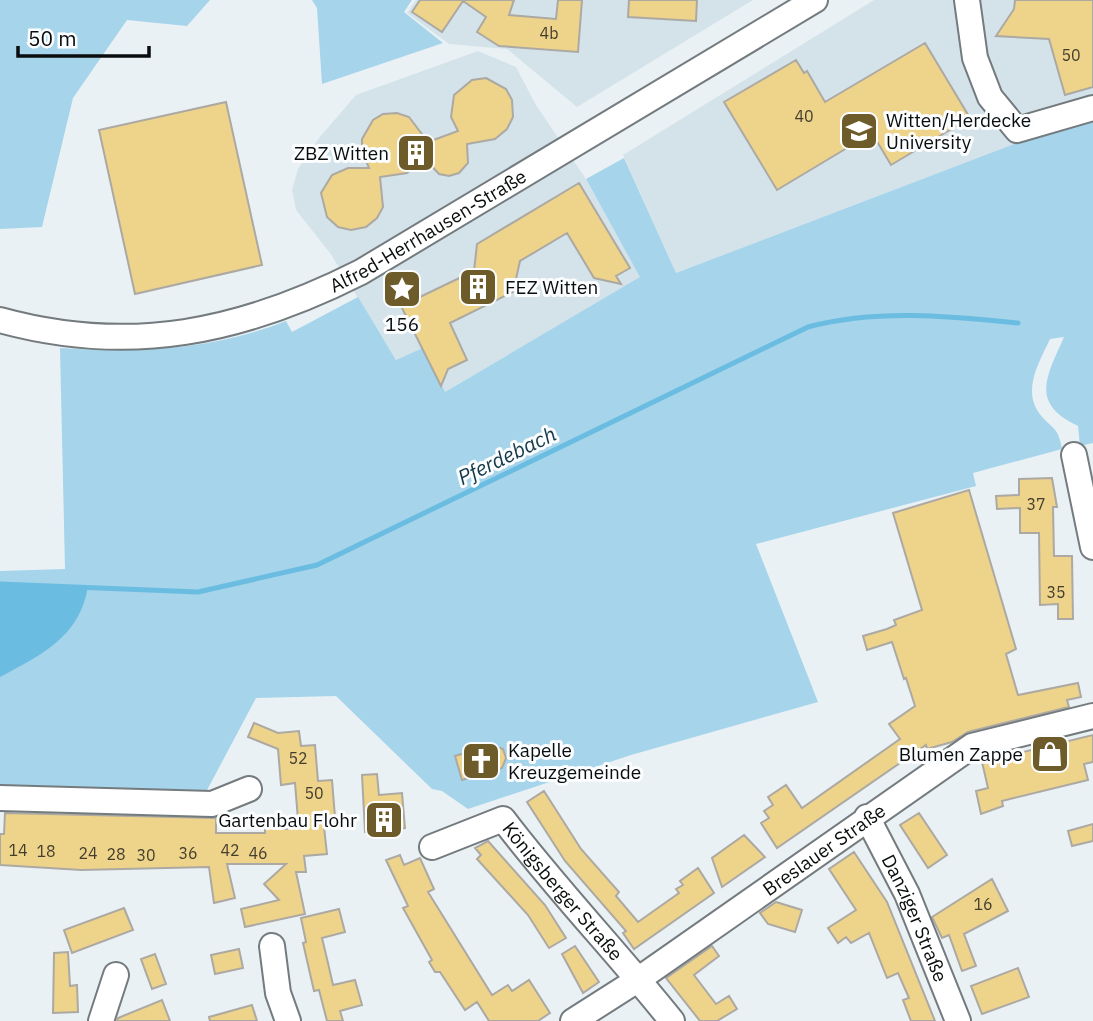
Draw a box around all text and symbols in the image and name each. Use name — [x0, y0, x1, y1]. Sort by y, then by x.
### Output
scale bar — [18, 14, 149, 58]
house number: 4b — [540, 23, 558, 43]
text: 50 m — [28, 24, 77, 52]
house number: 50 — [1061, 45, 1081, 65]
house number: 40 — [794, 106, 814, 126]
place label: Witten/Herdecke University — [886, 108, 1031, 154]
school or university icon: Witten/Herdecke University — [838, 110, 880, 152]
building icon: ZBZ Witten — [395, 132, 437, 174]
place label: ZBZ Witten — [294, 141, 389, 165]
street label: Alfred-Herrhausen-Straße — [326, 164, 531, 297]
building icon: FEZ Witten — [457, 266, 499, 308]
place icon: 156 — [381, 268, 423, 310]
place label: FEZ Witten — [505, 275, 598, 299]
place label: 156 — [385, 312, 419, 336]
water label: Pferdebach — [453, 419, 560, 491]
house number: 37 — [1026, 494, 1046, 514]
house number: 35 — [1046, 582, 1066, 602]
shop icon: Blumen Zappe — [1029, 733, 1071, 775]
place label: Kapelle Kreuzgemeinde — [508, 738, 641, 784]
church icon: Kapelle Kreuzgemeinde — [460, 740, 502, 782]
place label: Blumen Zappe — [899, 742, 1023, 766]
house number: 52 — [288, 748, 308, 768]
house number: 50 — [304, 783, 324, 803]
street label: Breslauer Straße — [758, 798, 890, 901]
building icon: Gartenbau Flohr — [363, 799, 405, 841]
place label: Gartenbau Flohr — [218, 808, 357, 832]
street label: Königsberger Straße — [497, 817, 628, 965]
house number: 14 — [8, 840, 28, 860]
house number: 42 — [220, 840, 240, 860]
house number: 18 — [36, 841, 56, 861]
house number: 24 — [78, 843, 98, 863]
house number: 36 — [178, 843, 198, 863]
house number: 46 — [248, 843, 268, 863]
house number: 28 — [106, 844, 126, 864]
house number: 30 — [136, 845, 156, 865]
street label: Danziger Straße — [877, 850, 953, 985]
house number: 16 — [973, 894, 993, 914]

